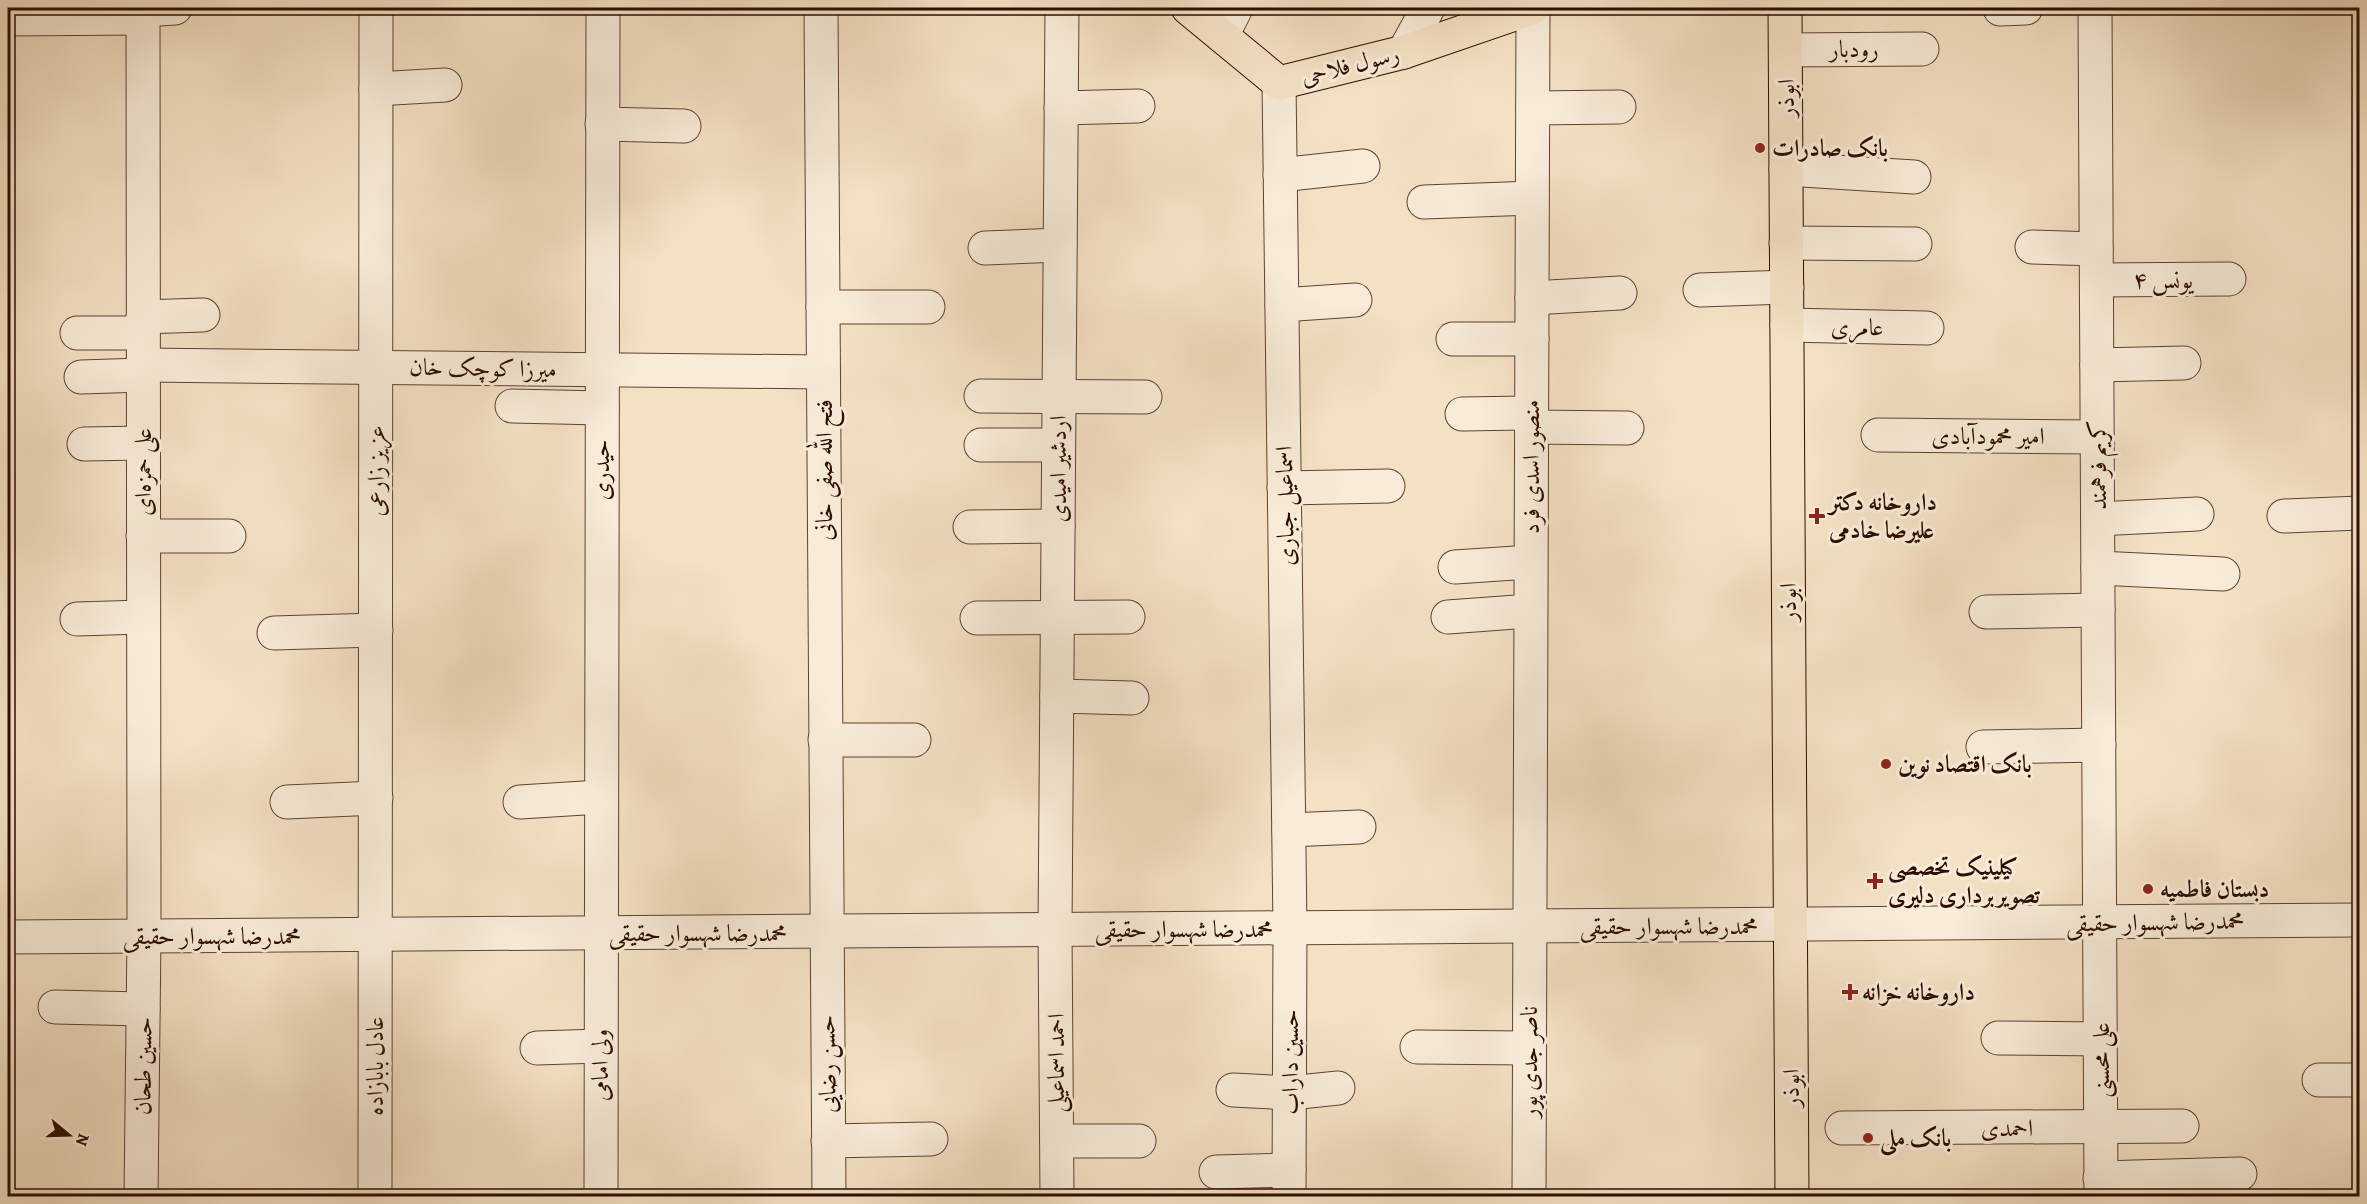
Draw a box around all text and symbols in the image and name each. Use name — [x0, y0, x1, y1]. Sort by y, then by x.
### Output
street label: رودبار — [1827, 33, 1879, 65]
street label: رسول فلاحی — [1297, 37, 1403, 93]
street label: ابوذر — [1770, 79, 1802, 119]
place label: بانک صادرات — [1772, 132, 1888, 164]
marker: بانک صادرات — [1753, 141, 1767, 155]
street label: یونس ۴ — [2133, 264, 2194, 296]
street label: عامری — [1830, 311, 1884, 344]
street label: میرزا کوچک خان — [409, 351, 557, 385]
street label: فتح الله صفی خانی — [805, 399, 845, 541]
street label: منصور اسدی فرد — [1515, 400, 1547, 534]
street label: اردشیر امیدی — [1042, 415, 1074, 523]
street label: امیر محمودآبادی — [1931, 420, 2045, 452]
street label: کریم فرهمند — [2082, 420, 2119, 510]
street label: عزیز زارعی — [360, 425, 393, 517]
street label: علی حمزه‌ای — [127, 428, 160, 516]
street label: حیدری — [585, 440, 617, 500]
street label: اسماعیل جباری — [1268, 446, 1303, 566]
place label: داروخانه دکتر علیرضا خادمی — [1826, 486, 1937, 546]
marker: داروخانه دکتر علیرضا خادمی — [1810, 509, 1824, 523]
street label: ابوذر — [1772, 583, 1804, 623]
place label: بانک اقتصاد نوین — [1898, 748, 2032, 780]
marker: بانک اقتصاد نوین — [1879, 757, 1893, 771]
place label: کیلینیک تخصصی تصویربرداری دلیری — [1888, 851, 2041, 911]
marker: کیلینیک تخصصی تصویربرداری دلیری — [1866, 872, 1884, 890]
place label: دبستان فاطمیه — [2160, 873, 2269, 905]
marker: دبستان فاطمیه — [2141, 882, 2155, 896]
street label: محمدرضا شهسوار حقیقی — [2066, 904, 2245, 941]
street label: محمدرضا شهسوار حقیقی — [1580, 910, 1758, 943]
street label: محمدرضا شهسوار حقیقی — [1095, 913, 1273, 946]
street label: محمدرضا شهسوار حقیقی — [609, 917, 787, 950]
street label: محمدرضا شهسوار حقیقی — [123, 920, 301, 953]
place label: داروخانه خزانه — [1862, 976, 1975, 1008]
marker: داروخانه خزانه — [1843, 985, 1857, 999]
street label: ناصر جدی پور — [1513, 1006, 1546, 1120]
street label: حسین داراب — [1274, 1009, 1306, 1115]
street label: احمد اسماعیلی — [1040, 1013, 1073, 1113]
street label: حسن رضایی — [810, 1015, 844, 1113]
street label: عادل بابازاده — [359, 1016, 391, 1116]
street label: حسین طحان — [126, 1017, 160, 1115]
street label: علی محسنی — [2085, 1022, 2118, 1098]
street label: ولی امامی — [584, 1029, 616, 1101]
street label: ابوذر — [1775, 1069, 1807, 1109]
north arrow — [39, 1105, 99, 1165]
street label: احمدی — [1981, 1112, 2033, 1144]
place label: بانک ملی — [1879, 1122, 1951, 1157]
text: N — [70, 1130, 95, 1149]
marker: بانک ملی — [1861, 1131, 1875, 1145]

